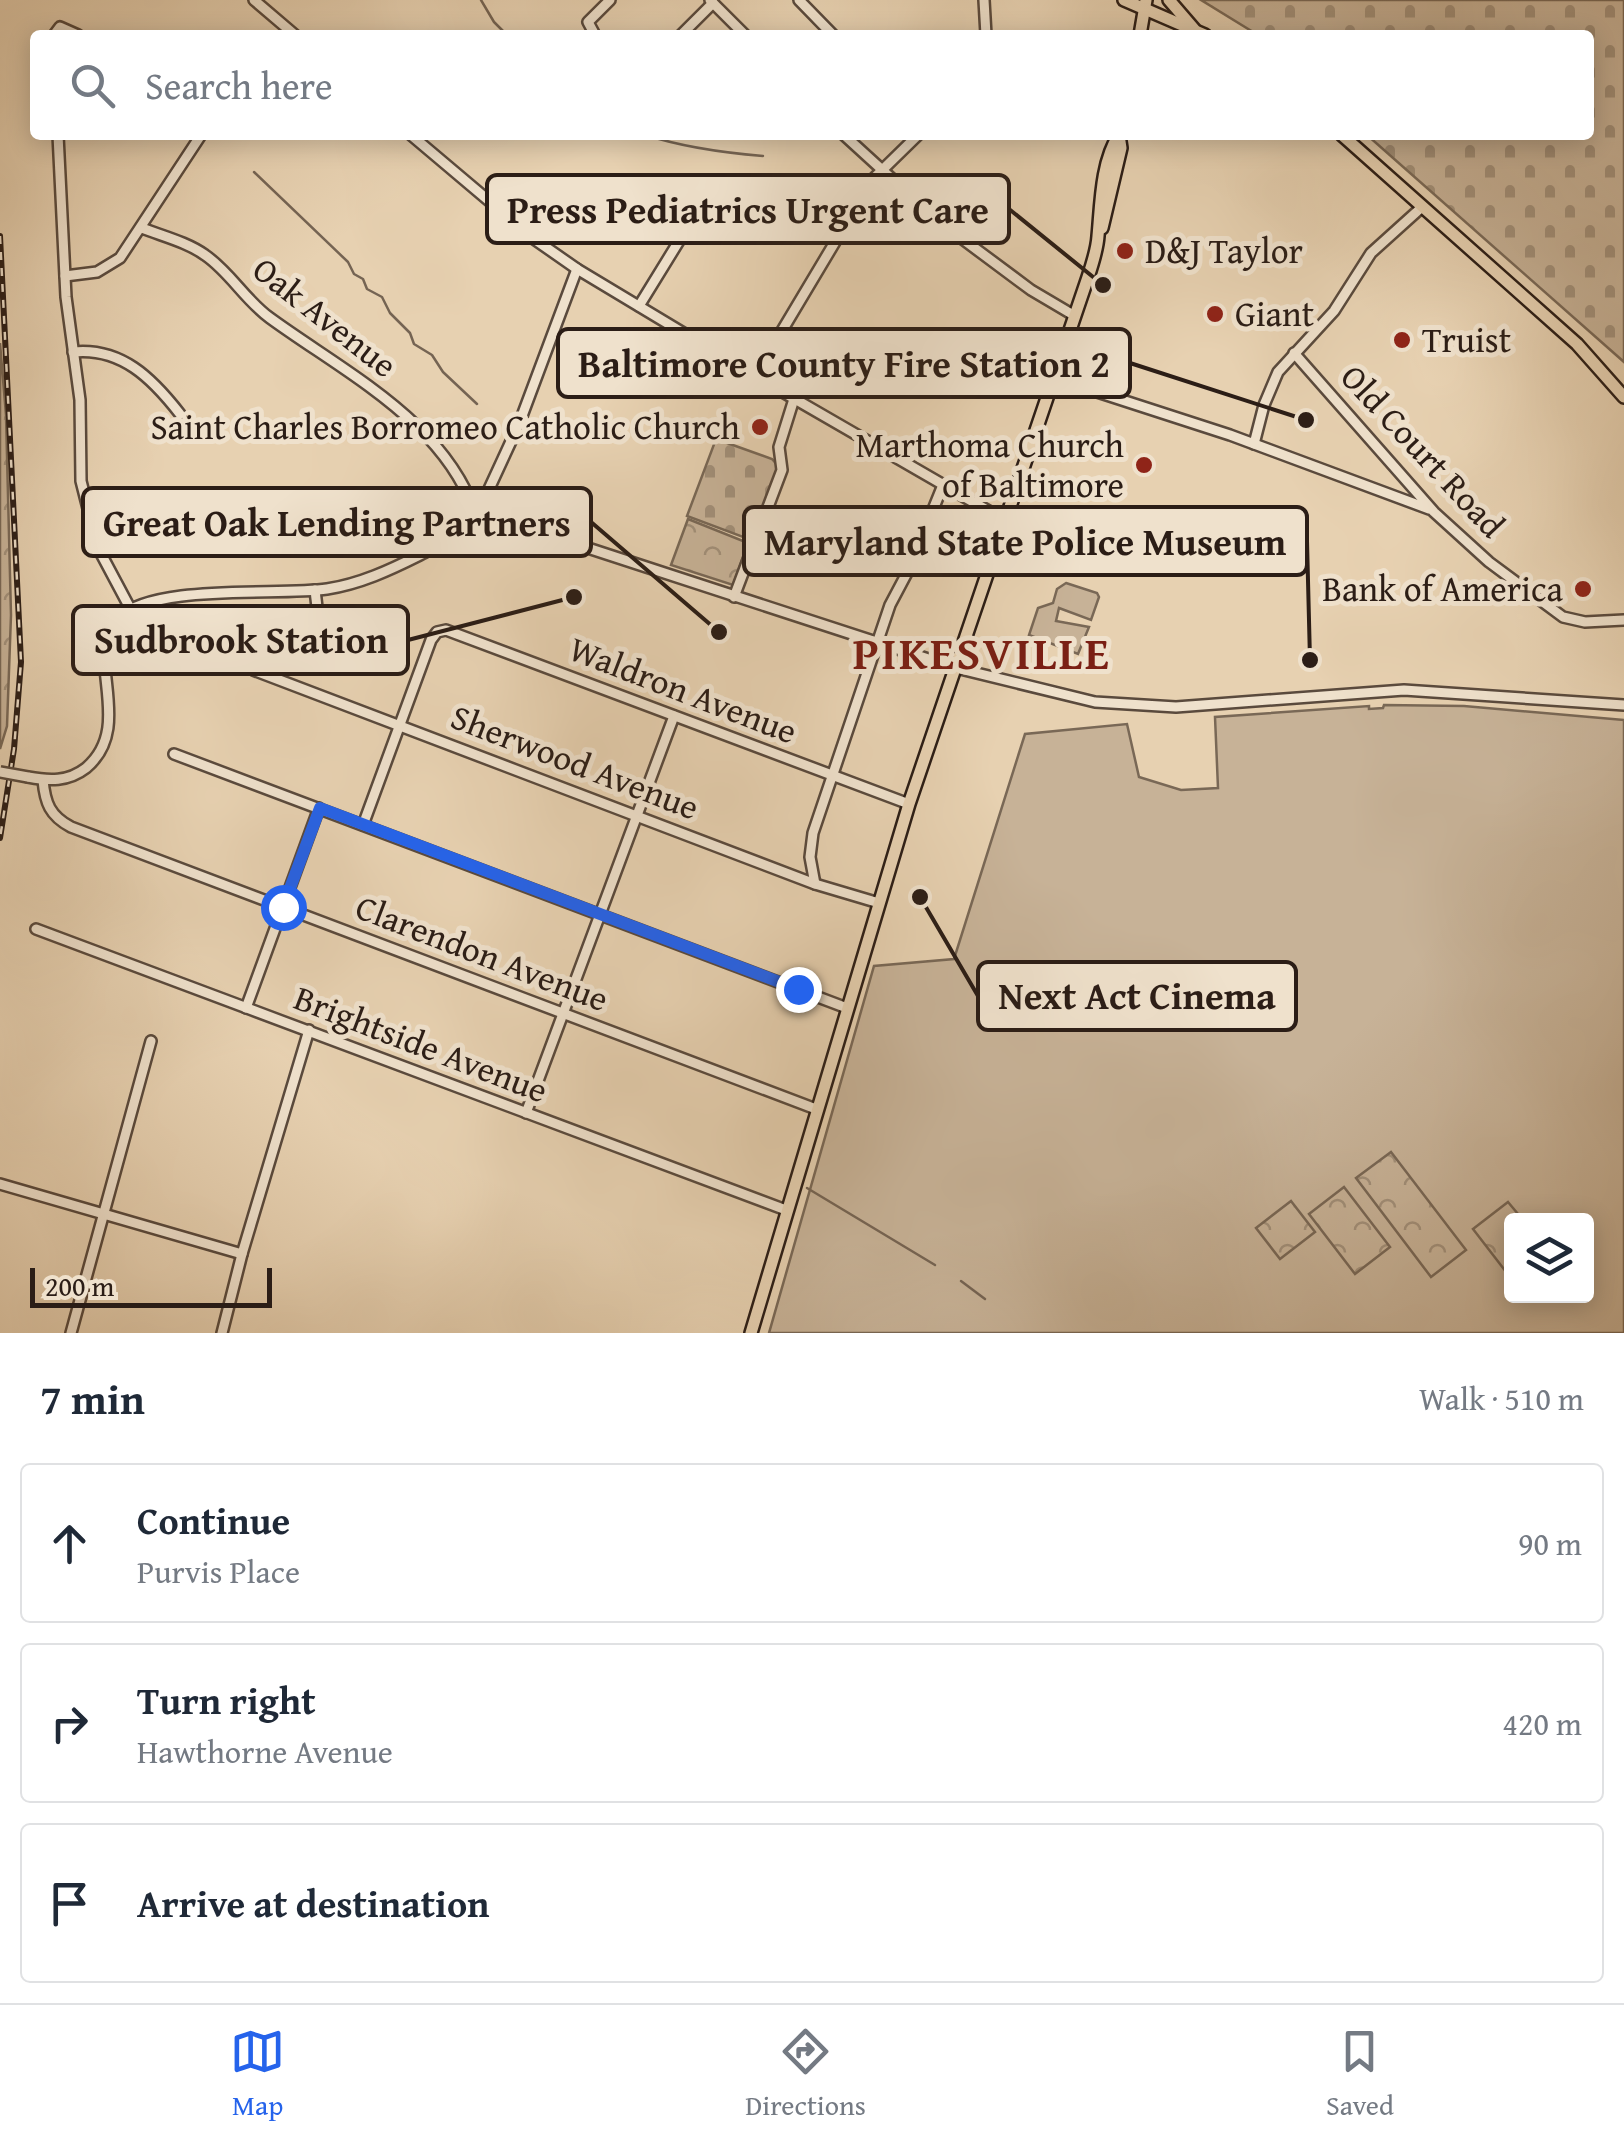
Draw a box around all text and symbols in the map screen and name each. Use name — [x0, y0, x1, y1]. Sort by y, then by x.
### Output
search box — [30, 30, 1594, 140]
text: Search here — [145, 57, 333, 113]
icon: search — [65, 58, 120, 113]
callout: Press Pediatrics Urgent Care — [487, 175, 1009, 243]
text: Press Pediatrics Urgent Care — [507, 181, 989, 237]
place label: D&J Taylor — [1145, 225, 1303, 276]
marker: D&J Taylor — [1114, 240, 1136, 262]
street label: Oak Avenue — [242, 244, 408, 389]
place label: Giant — [1235, 288, 1314, 339]
marker: Giant — [1204, 303, 1226, 325]
place label: Truist — [1422, 314, 1511, 365]
callout: Baltimore County Fire Station 2 — [558, 329, 1130, 397]
marker: Truist — [1391, 329, 1413, 351]
text: Baltimore County Fire Station 2 — [578, 335, 1110, 391]
street label: Old Court Road — [1329, 352, 1518, 549]
place label: Saint Charles Borromeo Catholic Church — [150, 401, 740, 452]
marker: Saint Charles Borromeo Catholic Church — [749, 416, 771, 438]
place label: Marthoma Church of Baltimore — [855, 419, 1124, 510]
marker: Marthoma Church of Baltimore — [1133, 454, 1155, 476]
callout: Great Oak Lending Partners — [83, 488, 591, 556]
text: Great Oak Lending Partners — [103, 494, 571, 550]
callout: Maryland State Police Museum — [744, 507, 1307, 575]
text: Maryland State Police Museum — [764, 513, 1287, 569]
place label: Bank of America — [1322, 563, 1563, 614]
marker: Bank of America — [1572, 578, 1594, 600]
callout: Sudbrook Station — [73, 606, 408, 674]
text: Sudbrook Station — [94, 611, 389, 667]
district label: PIKESVILLE — [853, 620, 1111, 685]
street label: Waldron Avenue — [562, 623, 804, 756]
street label: Sherwood Avenue — [444, 691, 706, 832]
street label: Clarendon Avenue — [348, 881, 616, 1024]
route start — [261, 885, 307, 931]
callout: Next Act Cinema — [978, 962, 1296, 1030]
route end — [776, 967, 822, 1013]
text: Next Act Cinema — [998, 967, 1276, 1023]
street label: Brightside Avenue — [287, 972, 555, 1115]
map controls — [1504, 1213, 1594, 1303]
button: layers — [1504, 1213, 1594, 1303]
scale bar — [30, 1263, 272, 1308]
text: 200 m — [45, 1265, 114, 1306]
text: 7 min — [40, 1368, 145, 1429]
text: Walk · 510 m — [1419, 1375, 1584, 1422]
text: Continue — [137, 1492, 290, 1548]
icon: ahead — [42, 1516, 97, 1571]
text: 90 m — [1518, 1520, 1582, 1567]
text: Purvis Place — [137, 1548, 300, 1595]
text: Turn right — [137, 1672, 316, 1728]
icon: right — [42, 1696, 97, 1751]
text: 420 m — [1503, 1700, 1582, 1747]
text: Hawthorne Avenue — [137, 1728, 393, 1775]
text: Arrive at destination — [137, 1875, 490, 1931]
icon: arrive — [42, 1876, 97, 1931]
tab: Map — [230, 2024, 285, 2125]
tab: Directions — [745, 2024, 866, 2125]
tab: Saved — [1326, 2024, 1394, 2125]

